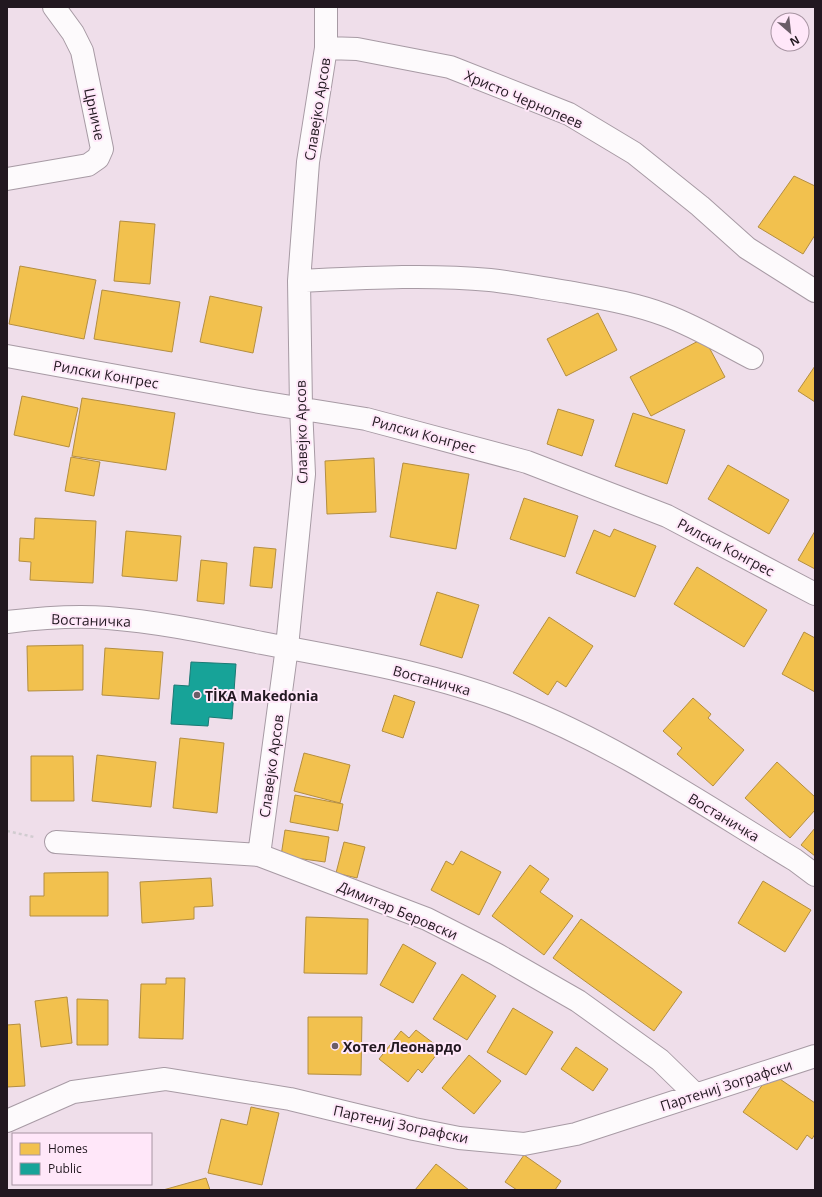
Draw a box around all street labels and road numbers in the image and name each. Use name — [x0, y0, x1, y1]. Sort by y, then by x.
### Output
street label: Славејко Арсов — [299, 56, 335, 162]
street label: Христо Чернопеев — [462, 65, 586, 133]
street label: Црниче — [80, 86, 110, 142]
street label: Рилски Конгрес — [52, 355, 161, 393]
street label: Славејко Арсов — [291, 380, 311, 484]
street label: Рилски Конгрес — [370, 411, 478, 457]
street label: Рилски Конгрес — [674, 514, 778, 581]
street label: Востаничка — [51, 609, 131, 631]
street label: Востаничка — [391, 660, 473, 700]
street label: Славејко Арсов — [254, 713, 288, 819]
street label: Востаничка — [685, 788, 763, 846]
street label: Димитар Беровски — [335, 876, 461, 944]
street label: Партениј Зографски — [658, 1055, 794, 1115]
street label: Партениј Зографски — [332, 1100, 470, 1148]

